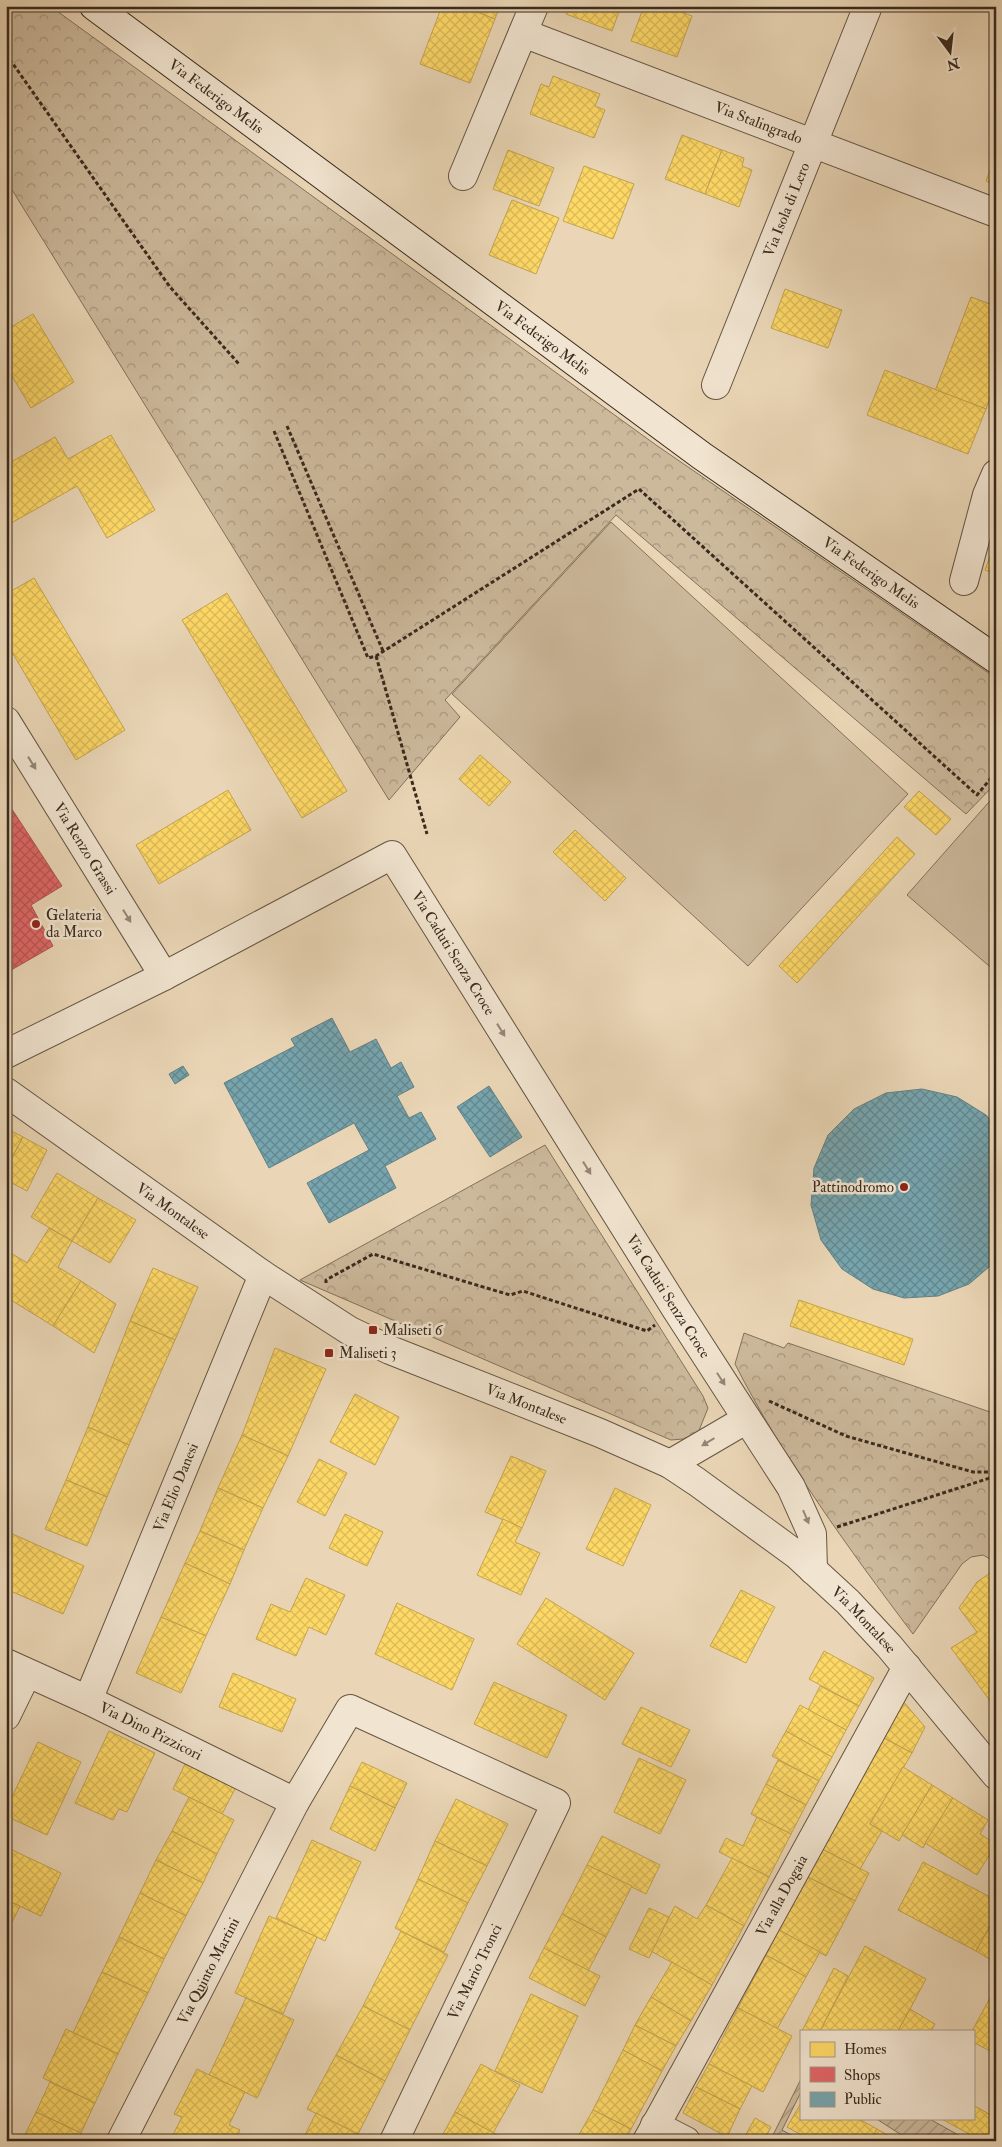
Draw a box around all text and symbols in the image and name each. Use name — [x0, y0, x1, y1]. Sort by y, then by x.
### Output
north arrow — [924, 28, 974, 78]
text: N — [945, 54, 962, 74]
street label: Via Federigo Melis — [165, 55, 268, 138]
street label: Via Stalingrado — [712, 97, 805, 148]
street label: Via Isola di Lero — [759, 160, 814, 260]
street label: Via Federigo Melis — [491, 296, 594, 379]
street label: Via Federigo Melis — [819, 533, 923, 613]
one-way arrow — [27, 756, 36, 769]
street label: Via Renzo Grassi — [49, 799, 121, 898]
street label: Via Caduti Senza Croce — [407, 887, 499, 1019]
place label: Gelateria da Marco — [46, 906, 103, 942]
one-way arrow — [122, 909, 131, 922]
marker: Gelateria da Marco — [30, 918, 42, 930]
one-way arrow — [497, 1023, 506, 1036]
one-way arrow — [583, 1161, 592, 1174]
street label: Via Montalese — [133, 1178, 213, 1243]
place label: Pattinodromo — [812, 1178, 894, 1197]
marker: Pattinodromo — [898, 1181, 910, 1193]
street label: Via Caduti Senza Croce — [622, 1231, 715, 1362]
place label: Maliseti 6 — [383, 1321, 444, 1340]
marker: Maliseti 6 — [367, 1324, 379, 1336]
place label: Maliseti 3 — [339, 1344, 397, 1363]
marker: Maliseti 3 — [323, 1347, 335, 1359]
one-way arrow — [716, 1373, 726, 1386]
street label: Via Montalese — [483, 1379, 570, 1429]
one-way arrow — [702, 1437, 715, 1446]
street label: Via Elio Danesi — [149, 1440, 202, 1535]
one-way arrow — [802, 1510, 810, 1525]
street label: Via Montalese — [828, 1582, 900, 1657]
street label: Via Dino Pizzicori — [96, 1698, 205, 1764]
street label: Via alla Dogaia — [752, 1851, 812, 1940]
street label: Via Quinto Martini — [173, 1914, 244, 2028]
street label: Via Mario Tronci — [444, 1921, 506, 2023]
legend — [800, 2030, 974, 2120]
text: Homes — [844, 2040, 886, 2059]
text: Shops — [844, 2066, 880, 2086]
text: Public — [844, 2090, 882, 2109]

